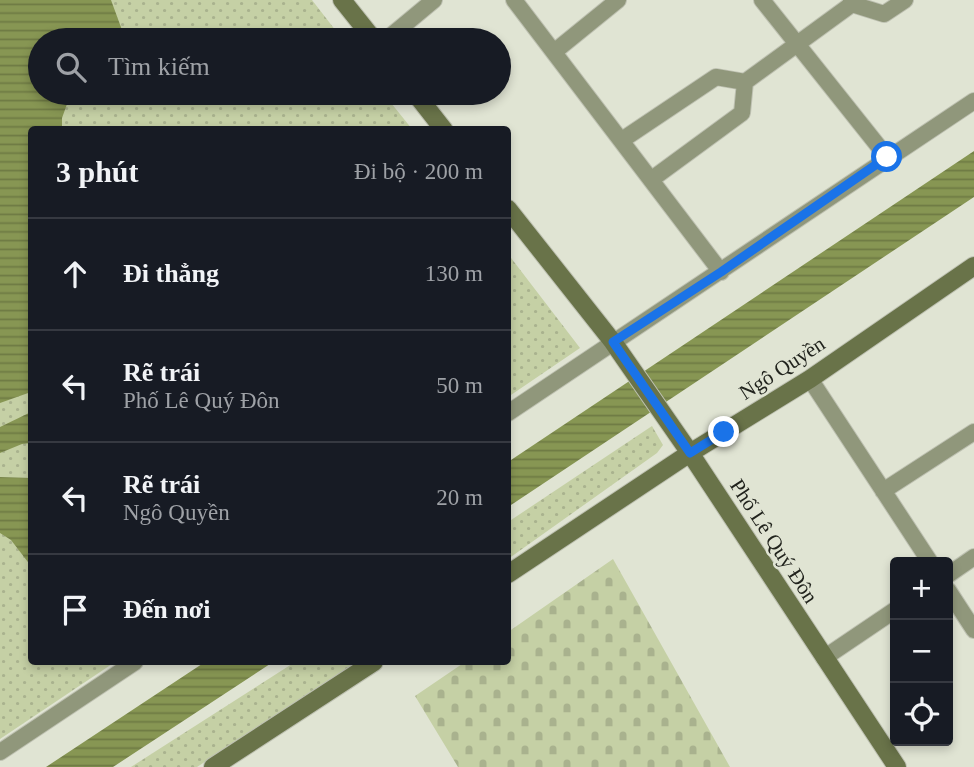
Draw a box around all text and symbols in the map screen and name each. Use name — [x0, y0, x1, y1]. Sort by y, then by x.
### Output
search box — [28, 28, 511, 105]
icon: search — [52, 48, 90, 86]
text: Tìm kiếm — [108, 52, 210, 81]
route start — [871, 141, 902, 172]
text: 3 phút — [56, 155, 139, 188]
text: Đi bộ · 200 m — [354, 159, 483, 184]
icon: ahead — [56, 255, 94, 293]
text: Đi thẳng — [123, 259, 219, 288]
text: 130 m — [425, 261, 483, 286]
street label: Ngô Quyền — [735, 331, 830, 405]
text: Rẽ trái — [123, 358, 200, 387]
icon: left — [56, 367, 94, 405]
text: 50 m — [436, 373, 483, 398]
text: Phố Lê Quý Đôn — [123, 388, 280, 413]
route end — [708, 416, 739, 447]
text: Rẽ trái — [123, 470, 200, 499]
street label: Phố Lê Quý Đôn — [725, 475, 823, 608]
icon: left — [56, 479, 94, 517]
text: 20 m — [436, 485, 483, 510]
text: Ngô Quyền — [123, 500, 230, 525]
map controls — [890, 557, 953, 746]
button: + — [890, 557, 953, 620]
icon: arrive — [56, 591, 94, 629]
text: Đến nơi — [123, 595, 210, 624]
button: − — [890, 620, 953, 683]
button: locate — [890, 683, 953, 746]

